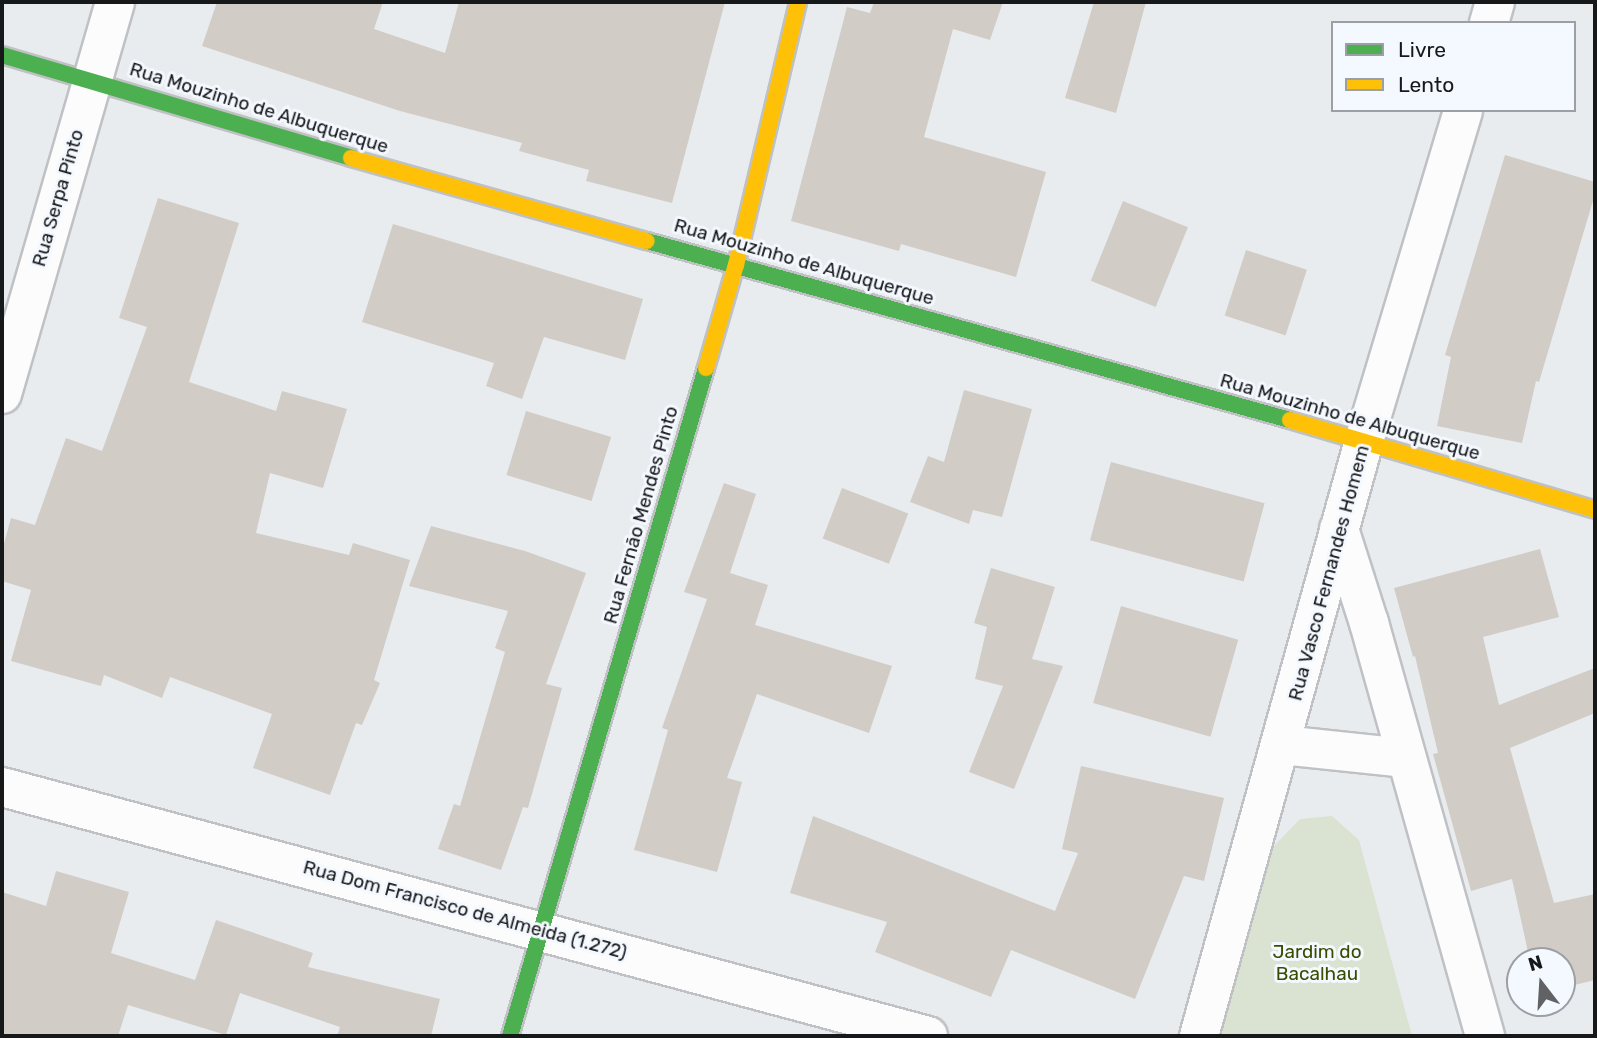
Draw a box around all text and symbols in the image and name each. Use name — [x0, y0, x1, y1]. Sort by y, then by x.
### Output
legend — [1331, 21, 1576, 112]
text: Livre — [1398, 37, 1446, 62]
street label: Rua Mouzinho de Albuquerque — [127, 58, 391, 158]
text: Lento — [1398, 72, 1454, 97]
street label: Rua Serpa Pinto — [28, 127, 88, 269]
street label: Rua Mouzinho de Albuquerque — [671, 214, 937, 310]
street label: Rua Mouzinho de Albuquerque — [1217, 369, 1483, 465]
street label: Rua Fernão Mendes Pinto — [599, 404, 683, 626]
street label: Rua Vasco Fernandes Homem — [1284, 443, 1374, 703]
street label: Rua Dom Francisco de Almeida (1.272) — [300, 856, 630, 964]
park label: Jardim do Bacalhau — [1272, 941, 1362, 985]
north arrow — [1506, 947, 1576, 1017]
text: N — [1525, 950, 1545, 976]

